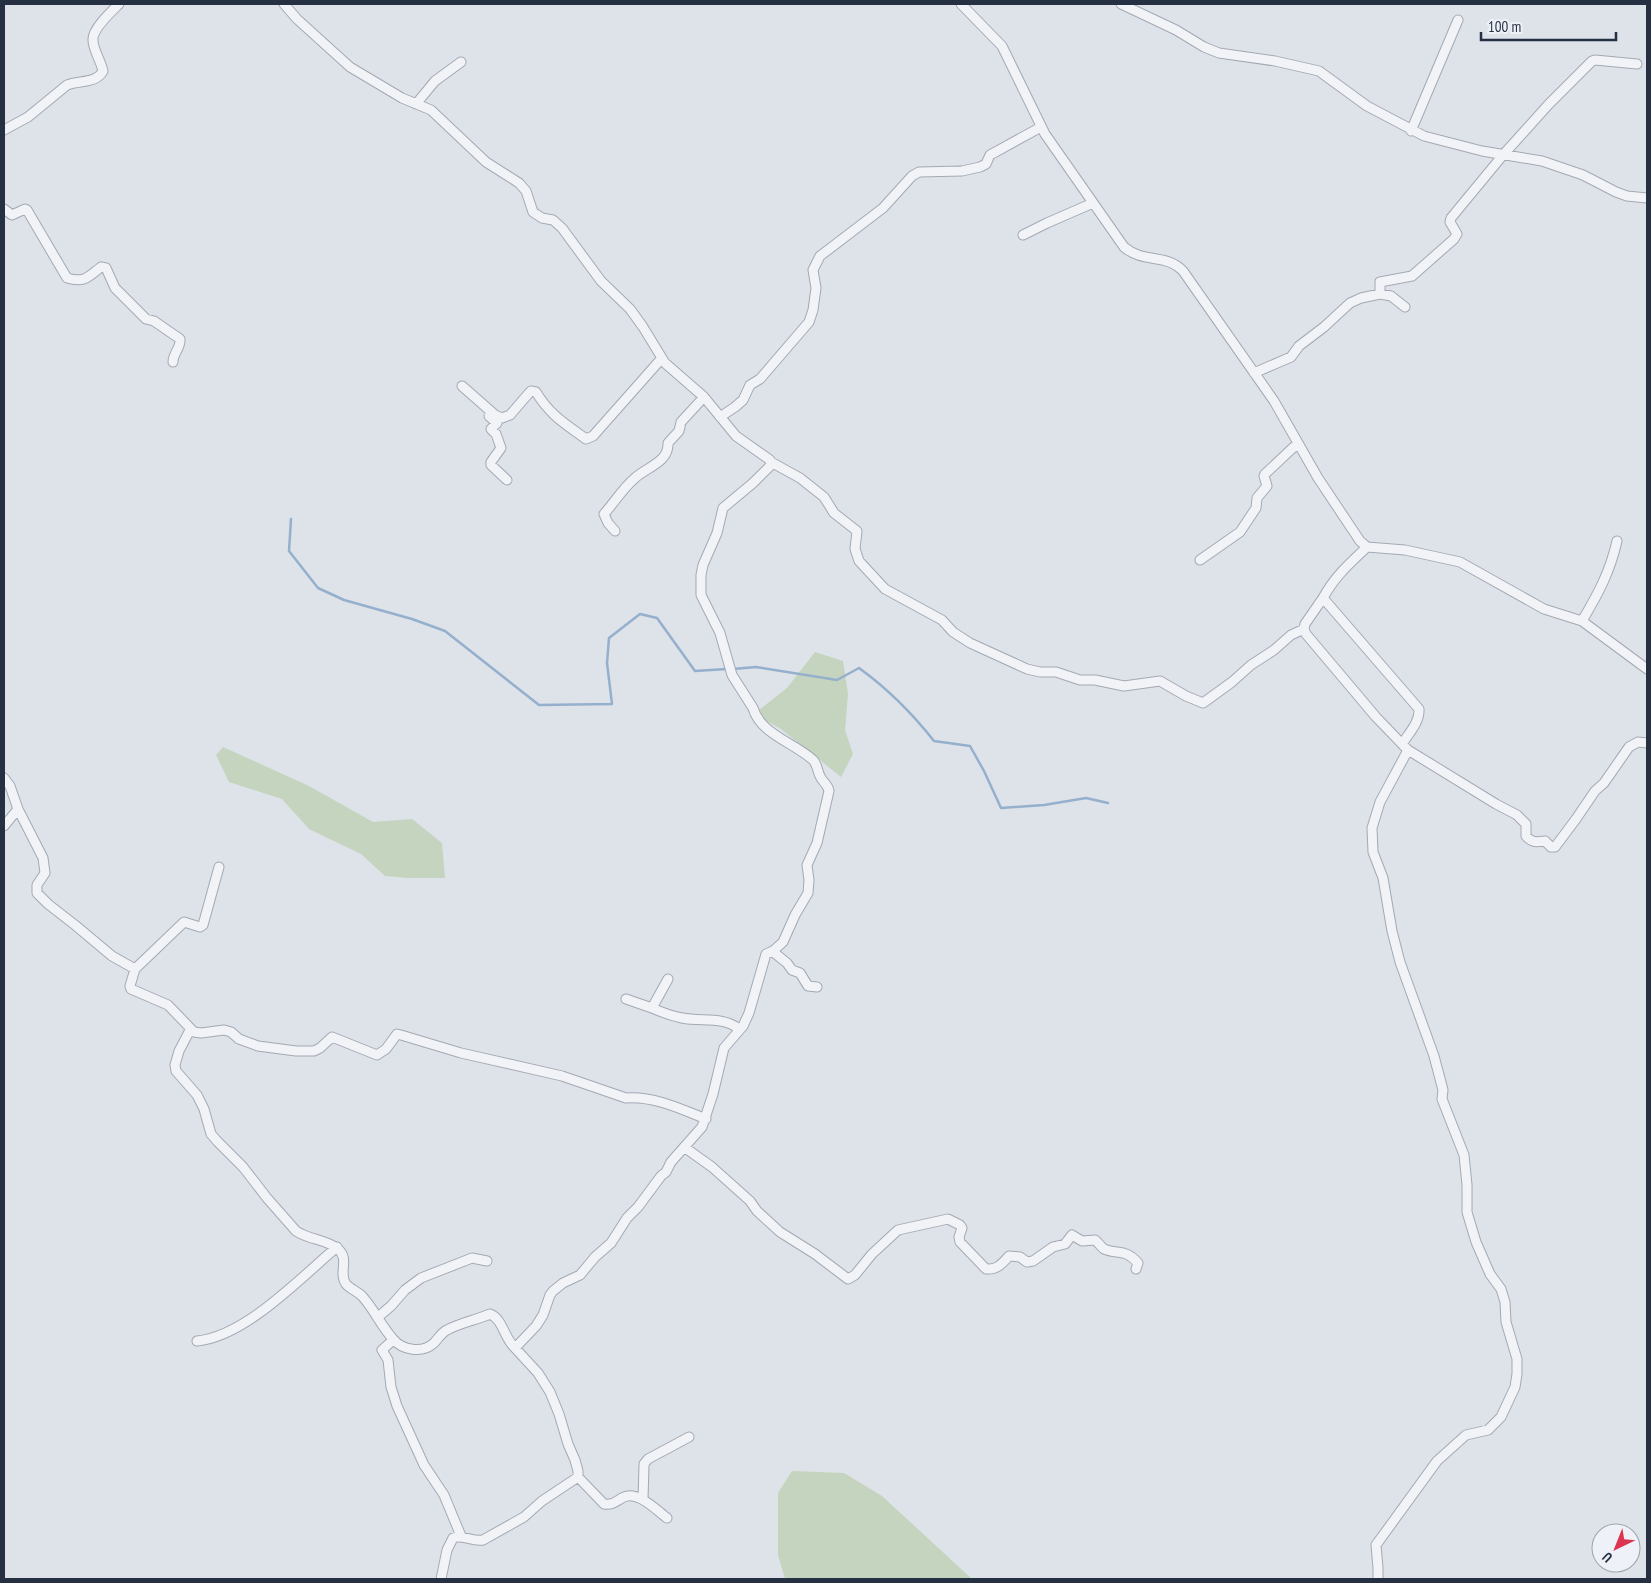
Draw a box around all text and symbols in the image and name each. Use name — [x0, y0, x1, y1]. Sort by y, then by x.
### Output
scale bar — [1481, 10, 1616, 42]
text: 100 m — [1488, 17, 1521, 36]
north arrow — [1591, 1523, 1641, 1573]
text: U — [1598, 1548, 1616, 1567]

